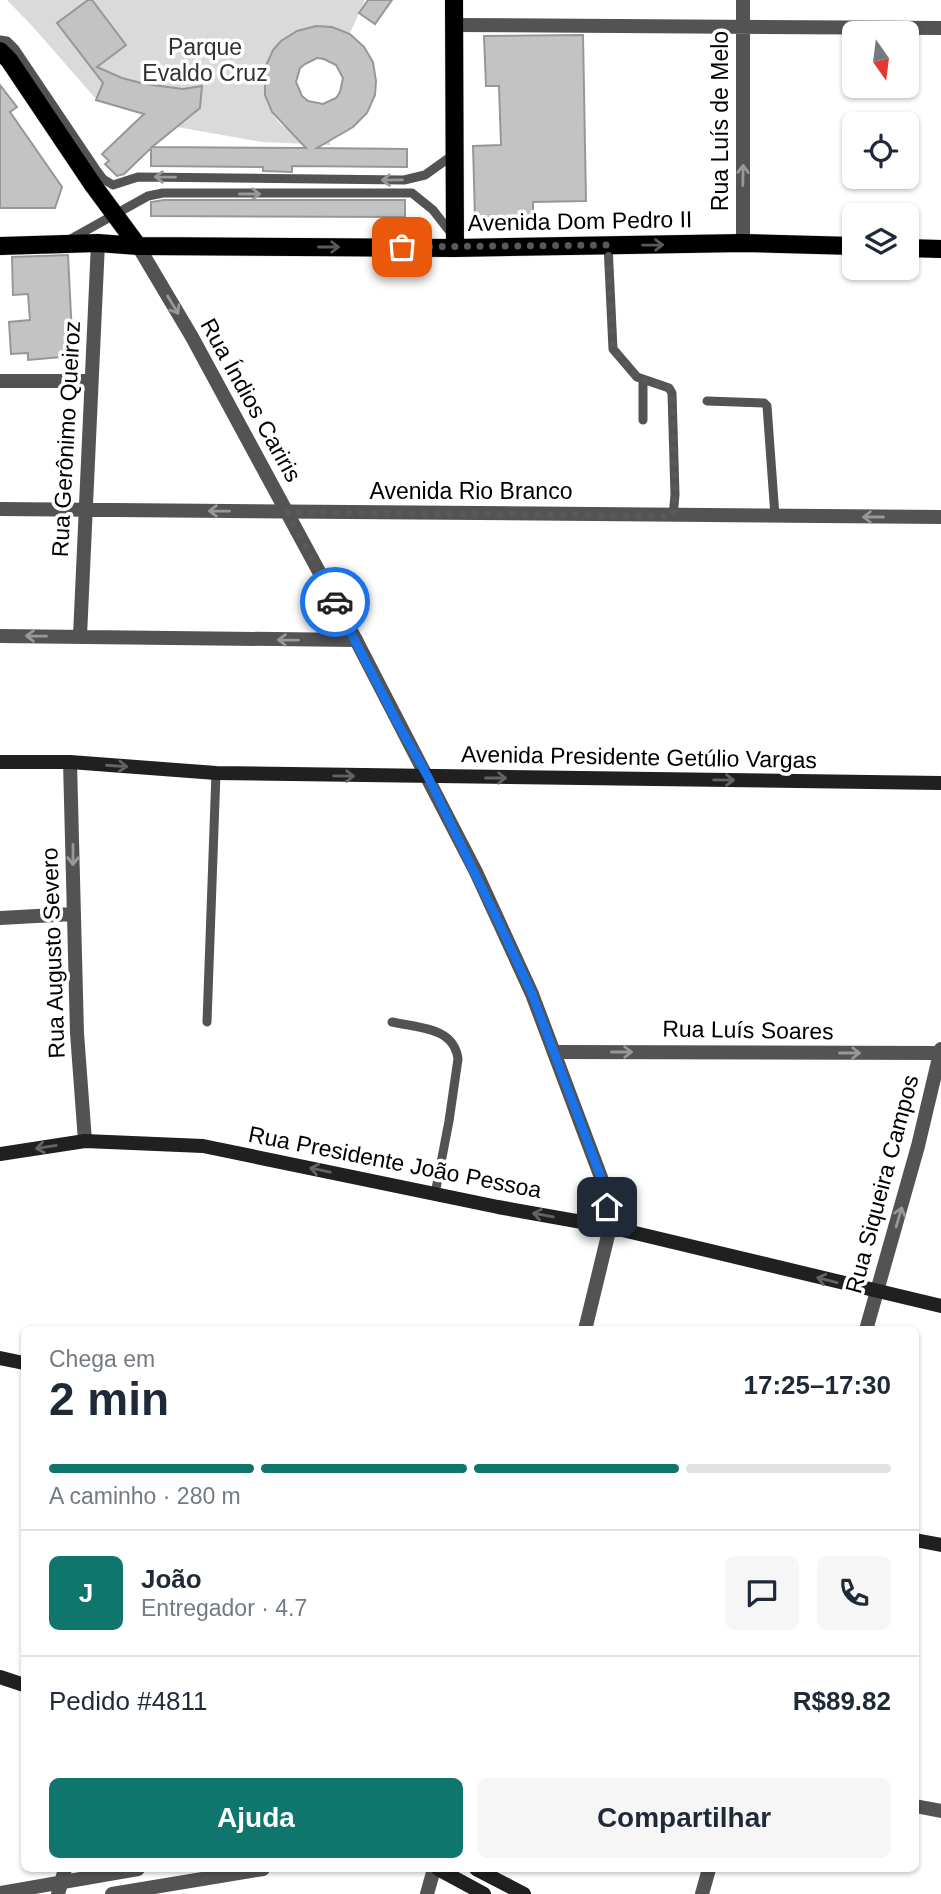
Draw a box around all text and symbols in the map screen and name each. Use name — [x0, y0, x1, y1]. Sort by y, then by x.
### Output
north arrow — [842, 21, 919, 98]
map controls — [842, 21, 919, 280]
street label: Rua Luís de Melo — [707, 31, 733, 211]
park label: Parque Evaldo Cruz — [142, 34, 268, 86]
button: locate — [842, 112, 919, 189]
one-way arrow — [737, 164, 750, 187]
one-way arrow — [154, 171, 177, 184]
one-way arrow — [381, 174, 404, 187]
one-way arrow — [238, 187, 261, 201]
button: layers — [842, 203, 919, 280]
street label: Avenida Dom Pedro II — [467, 206, 693, 236]
pin — [372, 217, 432, 277]
icon: bag — [383, 228, 421, 266]
one-way arrow — [642, 238, 665, 251]
one-way arrow — [317, 240, 340, 254]
one-way arrow — [166, 294, 180, 314]
street label: Rua Índios Cariris — [195, 314, 307, 486]
street label: Rua Gerônimo Queiroz — [47, 320, 85, 558]
street label: Avenida Rio Branco — [370, 478, 572, 504]
one-way arrow — [207, 505, 230, 518]
one-way arrow — [862, 510, 885, 524]
courier — [300, 567, 370, 637]
icon: car — [316, 583, 354, 621]
one-way arrow — [25, 629, 48, 643]
one-way arrow — [277, 633, 300, 647]
street label: Avenida Presidente Getúlio Vargas — [461, 741, 817, 773]
one-way arrow — [105, 760, 128, 773]
one-way arrow — [333, 769, 356, 782]
one-way arrow — [484, 771, 507, 785]
one-way arrow — [712, 773, 735, 787]
one-way arrow — [66, 843, 80, 866]
street label: Rua Augusto Severo — [36, 847, 70, 1059]
street label: Rua Luís Soares — [662, 1016, 834, 1044]
one-way arrow — [611, 1045, 634, 1058]
one-way arrow — [838, 1046, 861, 1060]
street label: Rua Siqueira Campos — [840, 1072, 924, 1296]
street label: Rua Presidente João Pessoa — [246, 1121, 544, 1203]
one-way arrow — [35, 1141, 58, 1154]
one-way arrow — [309, 1163, 332, 1177]
pin — [577, 1177, 637, 1237]
icon: home — [588, 1188, 626, 1226]
one-way arrow — [893, 1207, 906, 1229]
one-way arrow — [532, 1208, 555, 1221]
one-way arrow — [816, 1273, 839, 1286]
text: Chega em — [49, 1346, 155, 1372]
text: 17:25–17:30 — [744, 1370, 891, 1400]
text: 2 min — [49, 1373, 169, 1425]
text: A caminho · 280 m — [49, 1483, 241, 1509]
button: chat — [725, 1556, 799, 1630]
button: phone — [817, 1556, 891, 1630]
text: João — [141, 1564, 202, 1594]
text: J — [79, 1578, 93, 1608]
text: Entregador · 4.7 — [141, 1595, 307, 1621]
text: Pedido #4811 — [49, 1686, 208, 1716]
text: R$89.82 — [793, 1686, 891, 1716]
button: Ajuda — [49, 1778, 463, 1858]
button: Compartilhar — [477, 1778, 891, 1858]

